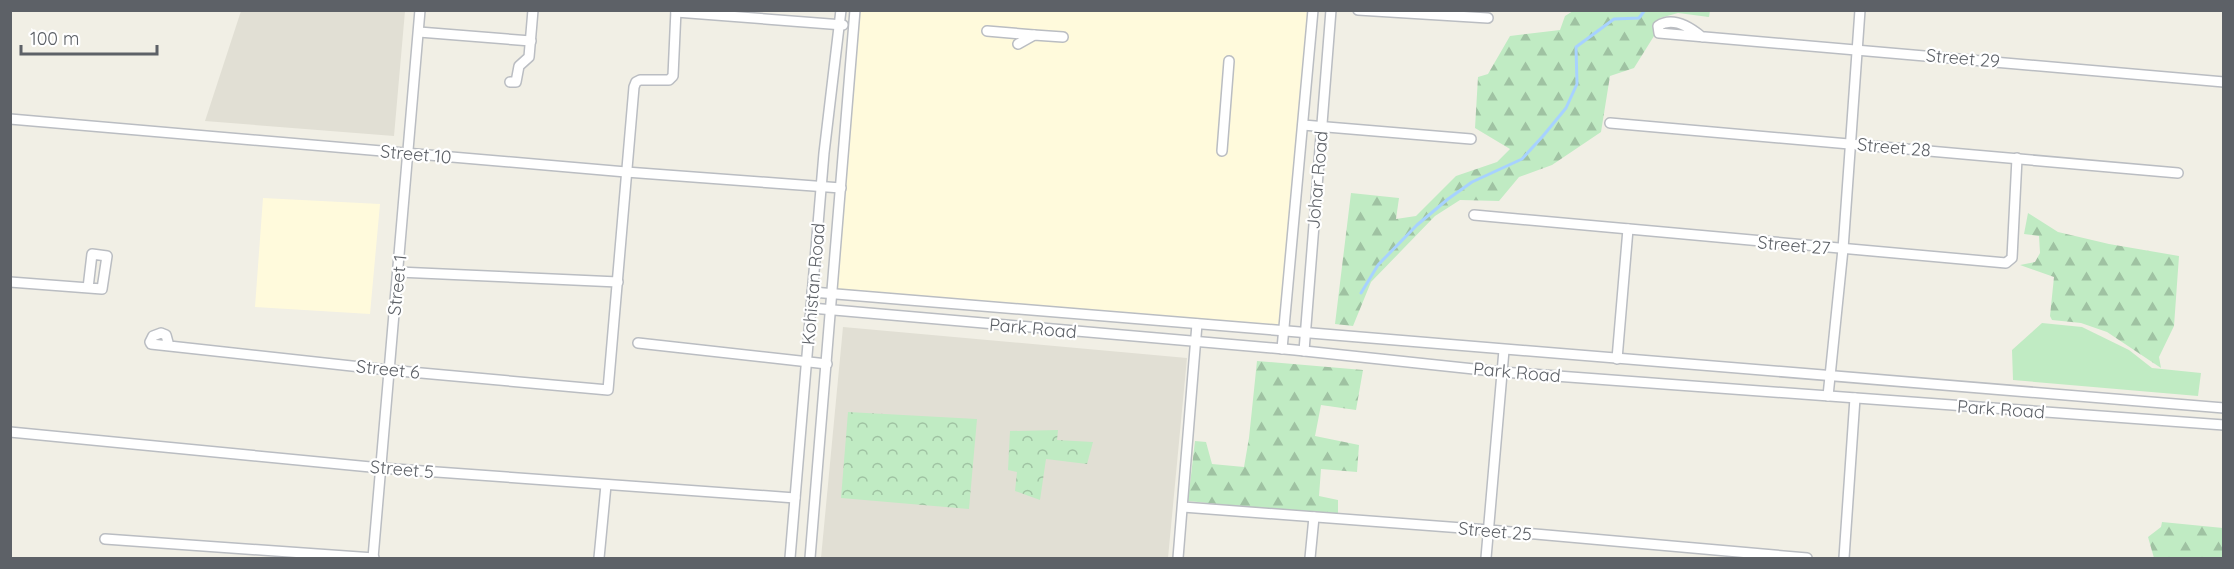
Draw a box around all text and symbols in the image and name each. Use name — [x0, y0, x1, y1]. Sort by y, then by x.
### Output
scale bar — [21, 18, 158, 56]
text: 100 m — [30, 27, 79, 50]
street label: Street 29 — [1925, 43, 2001, 73]
street label: Johar Road — [1301, 130, 1333, 230]
street label: Street 28 — [1856, 132, 1932, 162]
street label: Street 10 — [379, 139, 453, 169]
street label: Kohistan Road — [796, 222, 830, 346]
street label: Street 27 — [1757, 230, 1831, 260]
street label: Street 1 — [382, 254, 412, 316]
street label: Park Road — [988, 313, 1078, 343]
street label: Street 6 — [355, 354, 421, 384]
street label: Park Road — [1472, 357, 1562, 387]
street label: Park Road — [1956, 394, 2046, 424]
street label: Street 5 — [369, 455, 435, 483]
street label: Street 25 — [1457, 516, 1533, 546]

